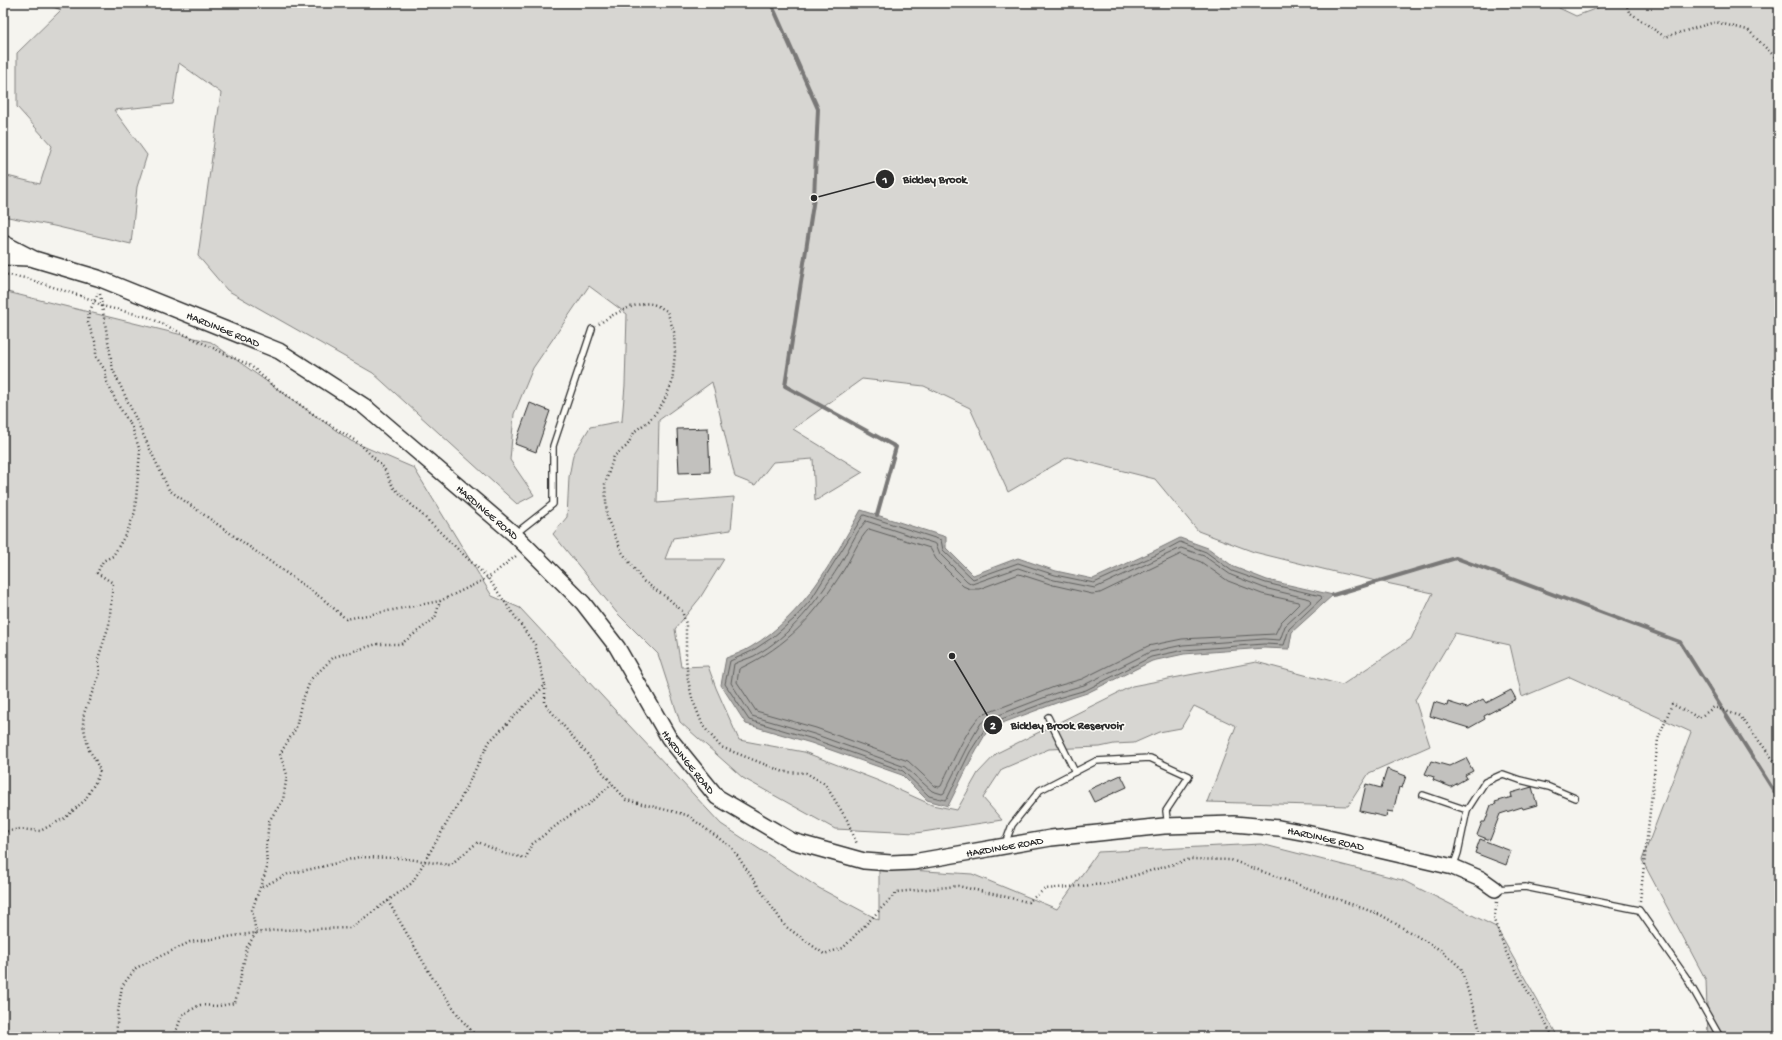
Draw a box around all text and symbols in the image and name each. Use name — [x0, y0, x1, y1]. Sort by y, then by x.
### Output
callout: Bickley Brook — [875, 167, 975, 191]
text: 1 — [882, 174, 888, 188]
text: Bickley Brook — [902, 174, 969, 188]
street label: HARDINGE ROAD — [184, 310, 262, 351]
street label: HARDINGE ROAD — [453, 483, 521, 544]
callout: Bickley Brook Reservoir — [983, 713, 1132, 737]
text: 2 — [990, 720, 996, 734]
text: Bickley Brook Reservoir — [1010, 720, 1125, 734]
street label: HARDINGE ROAD — [658, 729, 717, 798]
street label: HARDINGE ROAD — [1286, 826, 1366, 854]
street label: HARDINGE ROAD — [965, 835, 1045, 861]

